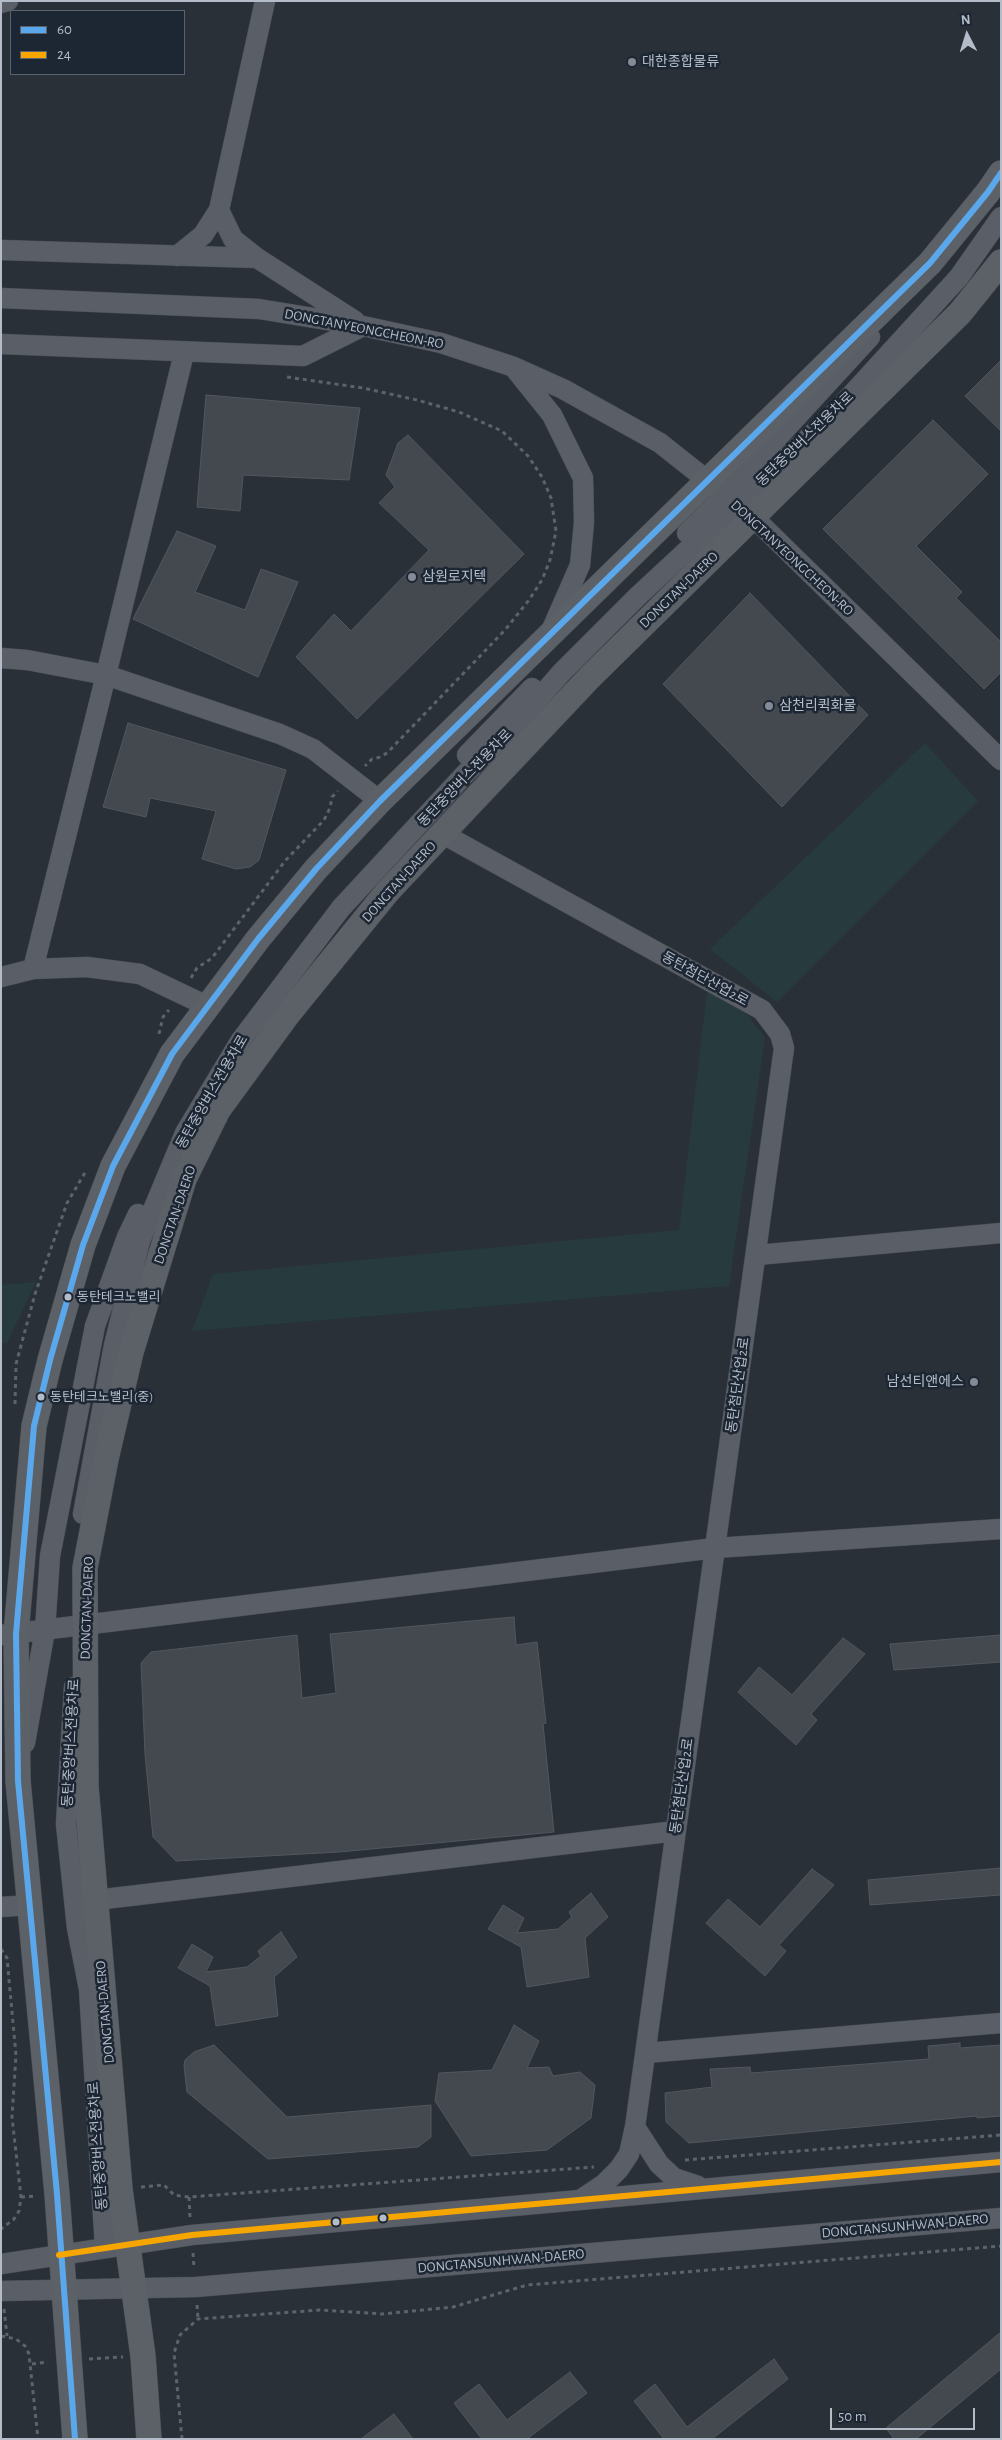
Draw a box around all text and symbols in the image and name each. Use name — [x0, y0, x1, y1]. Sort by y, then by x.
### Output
legend — [10, 10, 185, 75]
north arrow — [942, 10, 992, 60]
text: N — [960, 13, 971, 27]
text: 60 — [57, 22, 72, 37]
text: 24 — [57, 47, 71, 62]
place label: 대한종합물류 — [642, 54, 719, 70]
marker: 대한종합물류 — [626, 56, 638, 68]
street label: DONGTANYEONGCHEON-RO — [283, 305, 445, 353]
street label: 동탄중앙버스전용차로 — [753, 388, 857, 490]
street label: DONGTANYEONGCHEON-RO — [727, 497, 857, 619]
street label: DONGTAN-DAERO — [636, 548, 722, 632]
place label: 삼원로지텍 — [422, 569, 486, 585]
marker: 삼원로지텍 — [406, 571, 418, 583]
place label: 삼천리퀵화물 — [779, 698, 856, 714]
marker: 삼천리퀵화물 — [763, 700, 775, 712]
street label: 동탄중앙버스전용차로 — [414, 726, 516, 830]
street label: DONGTAN-DAERO — [358, 838, 440, 926]
street label: 동탄첨단산업2로 — [659, 948, 751, 1010]
street label: 동탄중앙버스전용차로 — [173, 1032, 251, 1152]
street label: DONGTAN-DAERO — [150, 1164, 200, 1266]
place label: 동탄테크노밸리 — [77, 1289, 161, 1305]
marker: 동탄테크노밸리 — [63, 1292, 73, 1302]
street label: 동탄첨단산업2로 — [723, 1336, 753, 1434]
place label: 남선티앤에스 — [887, 1374, 964, 1390]
marker: 남선티앤에스 — [968, 1376, 980, 1388]
place label: 동탄테크노밸리(중) — [50, 1389, 153, 1405]
marker: 동탄테크노밸리(중) — [36, 1392, 46, 1402]
street label: DONGTAN-DAERO — [77, 1556, 97, 1660]
street label: 동탄중앙버스전용차로 — [59, 1678, 83, 1808]
street label: 동탄첨단산업2로 — [667, 1737, 697, 1835]
street label: DONGTAN-DAERO — [92, 1960, 118, 2064]
street label: 동탄중앙버스전용차로 — [85, 2081, 111, 2211]
street label: DONGTANSUNHWAN-DAERO — [821, 2210, 989, 2242]
unlabelled marker — [378, 2213, 388, 2223]
unlabelled marker — [331, 2217, 341, 2227]
street label: DONGTANSUNHWAN-DAERO — [417, 2245, 585, 2277]
scale bar — [832, 2398, 977, 2430]
text: 50 m — [838, 2409, 867, 2424]

